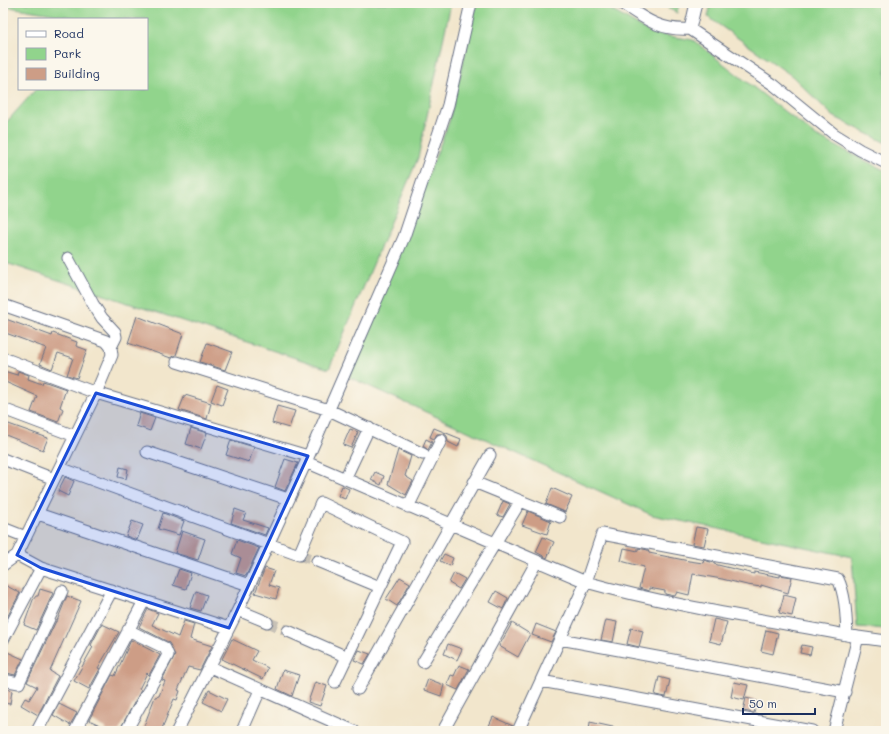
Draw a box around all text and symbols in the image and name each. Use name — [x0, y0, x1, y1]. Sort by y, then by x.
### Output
legend — [18, 18, 148, 90]
text: Road — [54, 25, 84, 41]
text: Park — [54, 45, 81, 61]
text: Building — [54, 65, 100, 81]
scale bar — [743, 690, 815, 716]
text: 50 m — [749, 695, 777, 711]

